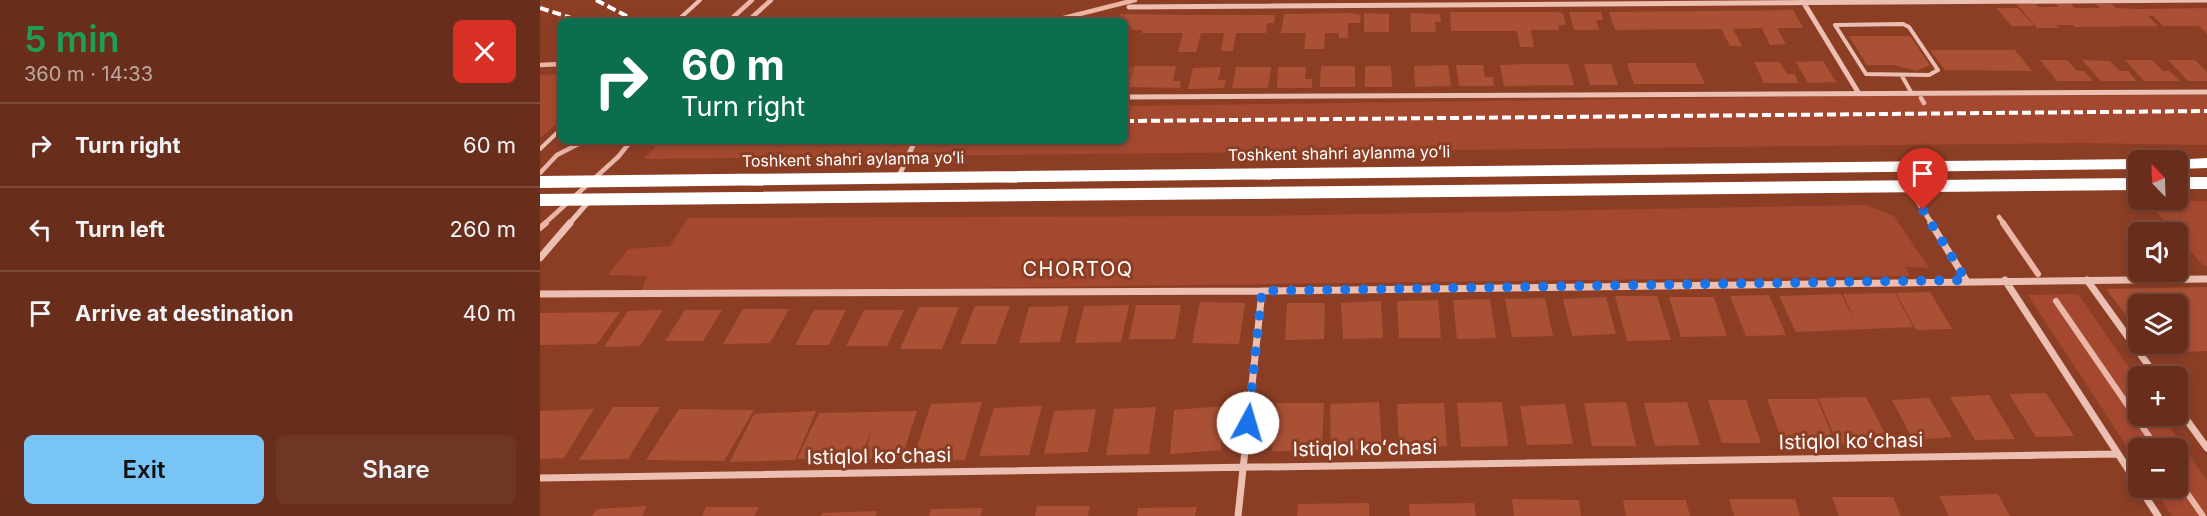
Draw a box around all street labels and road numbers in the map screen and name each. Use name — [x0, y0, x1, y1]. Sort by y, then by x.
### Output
street label: Toshkent shahri aylanma yoʻli — [1228, 141, 1450, 165]
street label: Toshkent shahri aylanma yoʻli — [742, 147, 964, 171]
street label: Istiqlol koʻchasi — [1778, 428, 1924, 454]
street label: Istiqlol koʻchasi — [1292, 435, 1438, 461]
street label: Istiqlol koʻchasi — [806, 443, 952, 469]

